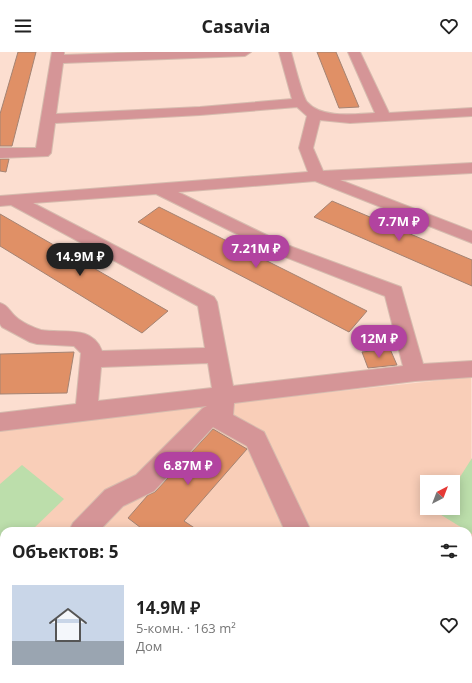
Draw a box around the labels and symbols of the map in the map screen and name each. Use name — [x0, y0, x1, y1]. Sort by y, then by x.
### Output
pin: 7.7M ₽ — [366, 208, 432, 242]
pin: 7.21M ₽ — [219, 235, 293, 269]
pin: 14.9M ₽ — [43, 243, 117, 277]
pin: 12M ₽ — [351, 325, 407, 359]
pin: 6.87M ₽ — [151, 452, 225, 486]
north arrow — [420, 475, 460, 515]

